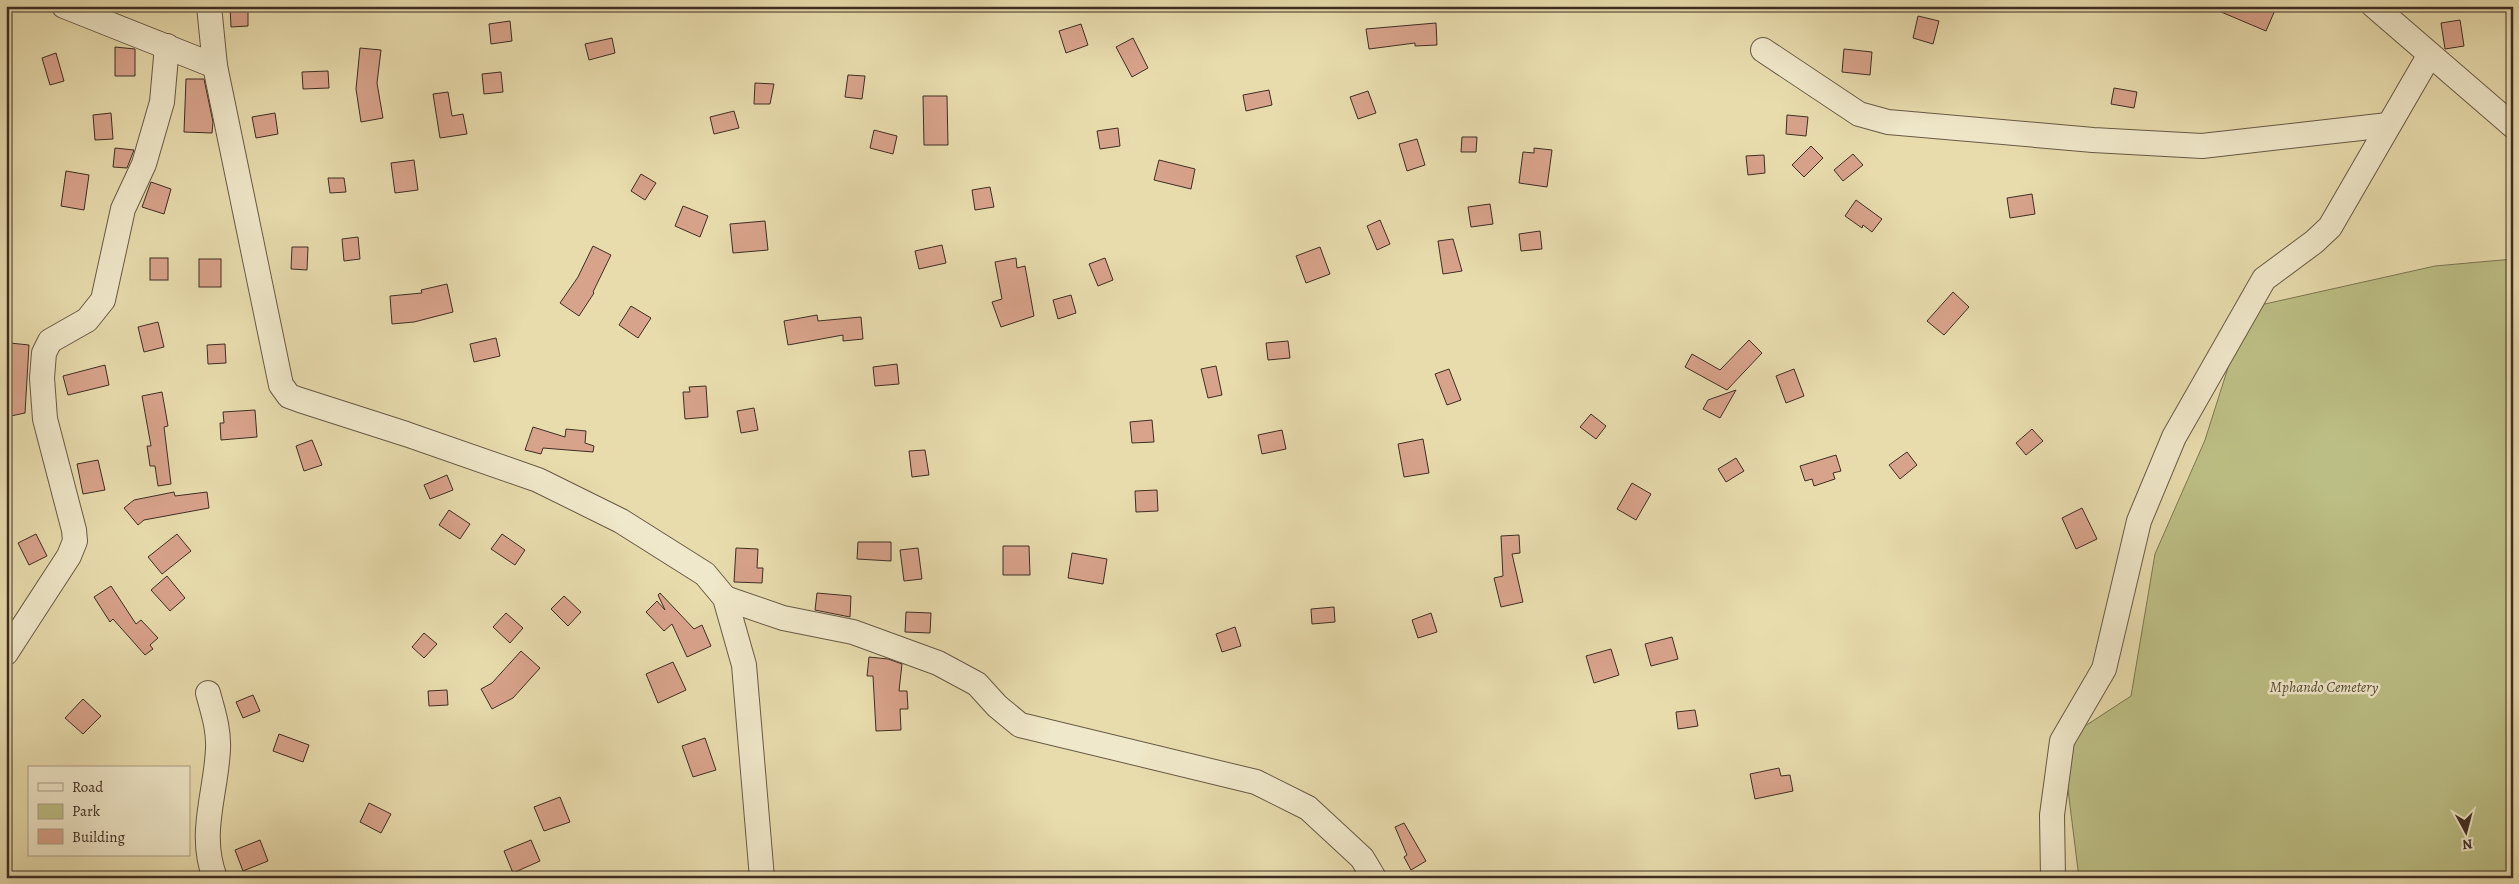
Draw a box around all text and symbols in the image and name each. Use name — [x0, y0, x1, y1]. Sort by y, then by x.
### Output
park label: Mphando Cemetery — [2270, 677, 2379, 697]
legend — [28, 766, 190, 856]
text: Road — [72, 777, 104, 797]
text: Park — [72, 801, 101, 821]
north arrow — [2442, 806, 2492, 856]
text: Building — [72, 827, 125, 847]
text: N — [2461, 834, 2474, 854]

